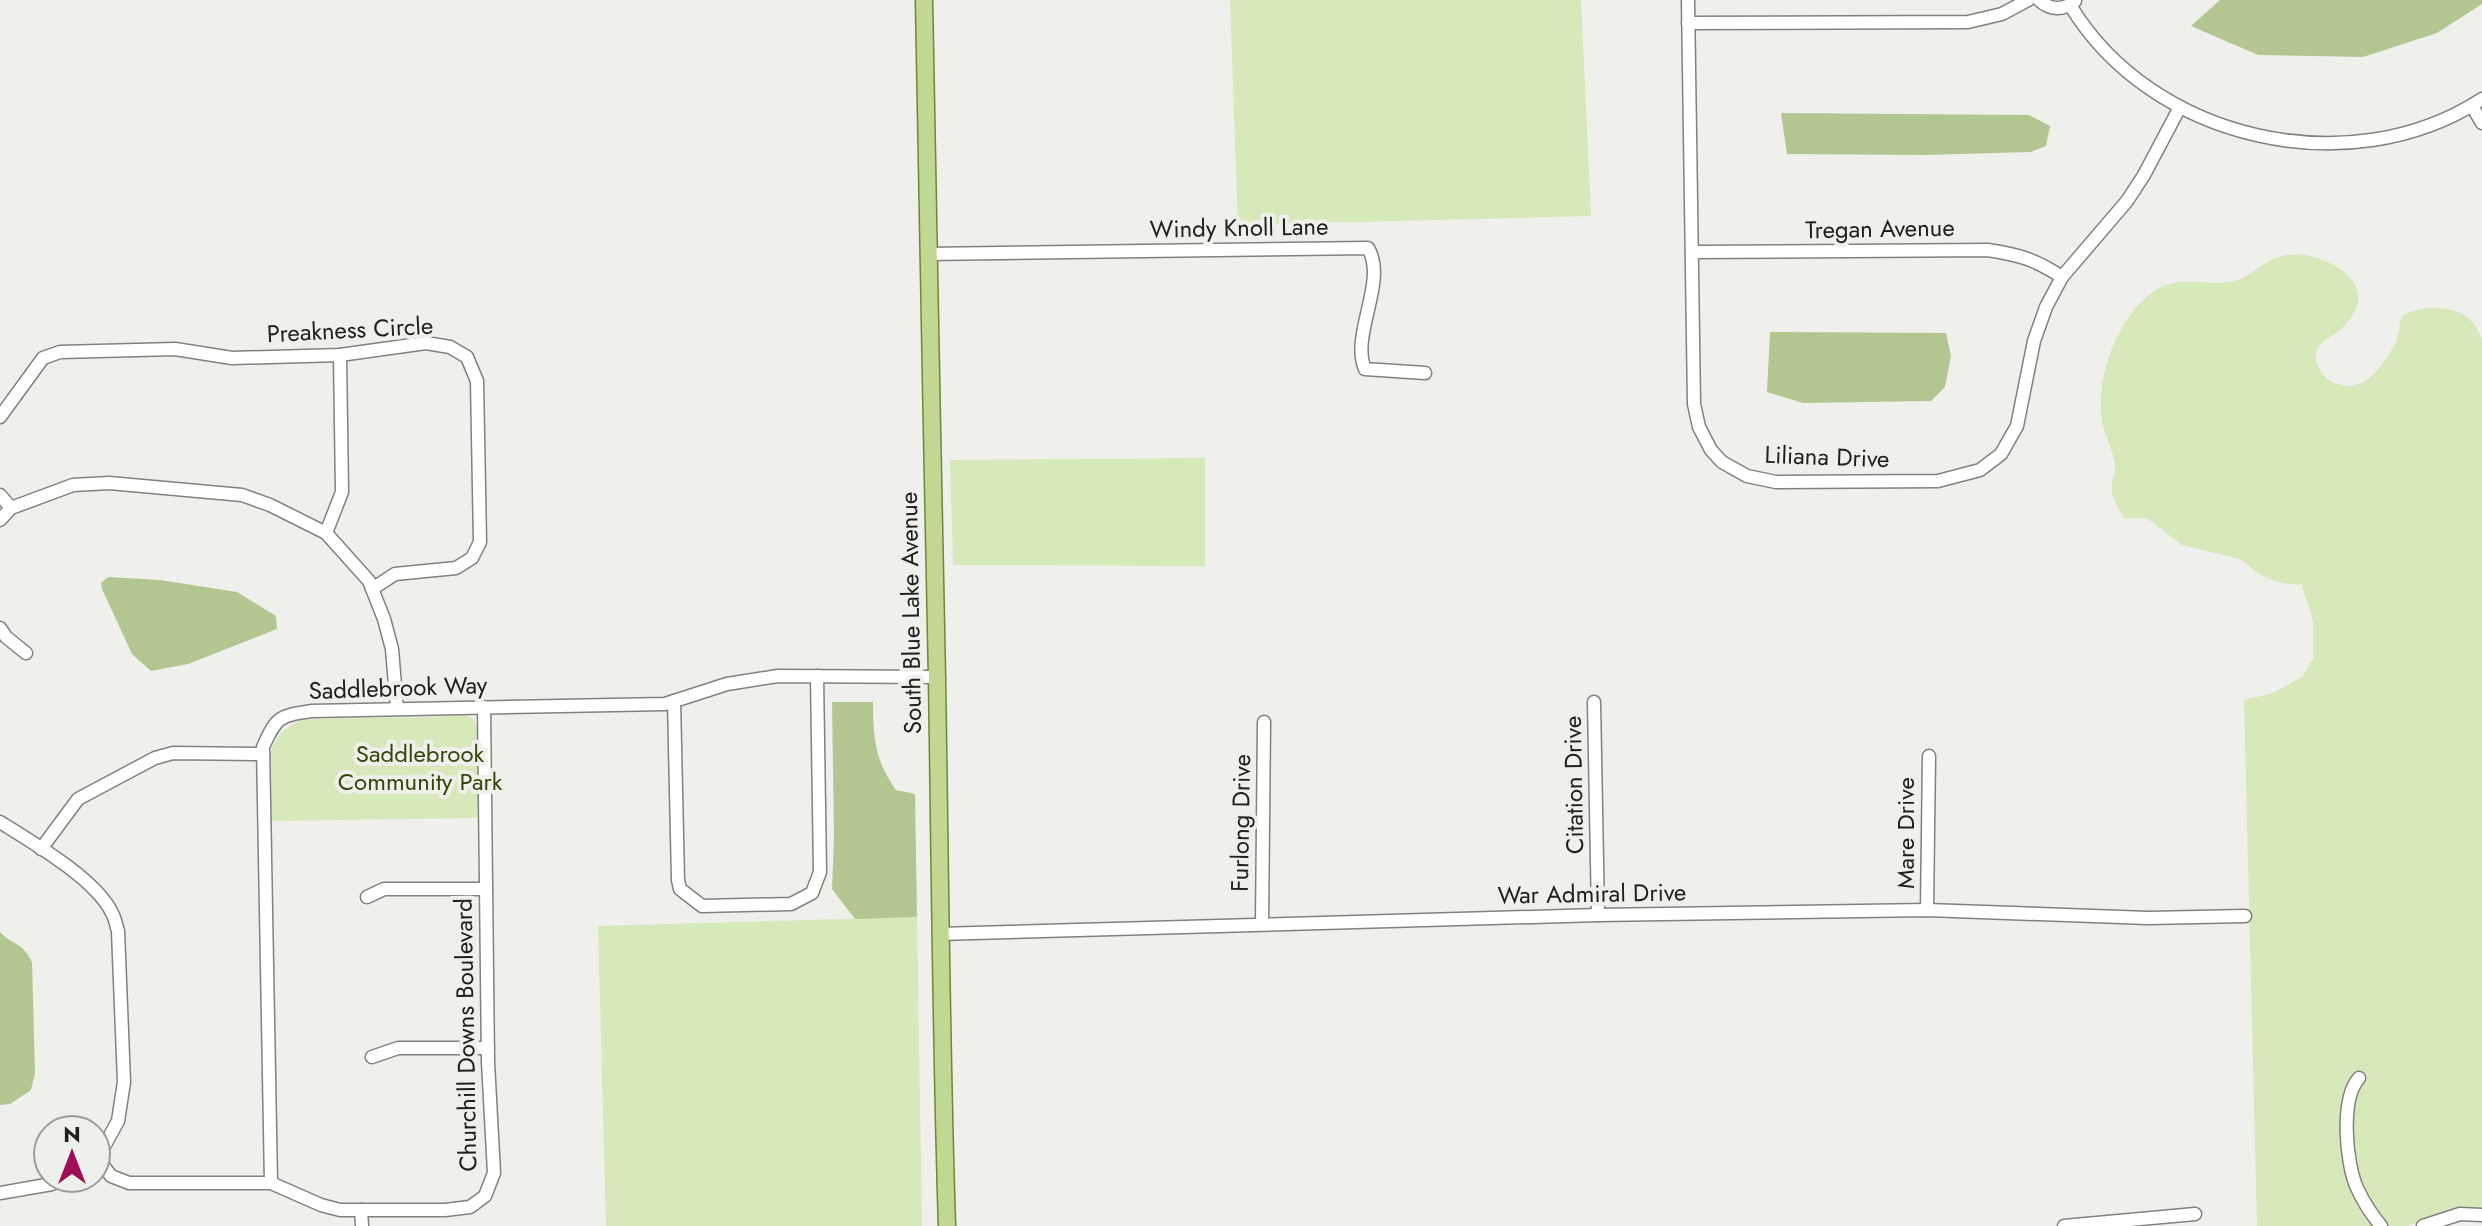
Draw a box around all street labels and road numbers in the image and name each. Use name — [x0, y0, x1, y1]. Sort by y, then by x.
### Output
street label: Windy Knoll Lane — [1149, 208, 1329, 247]
street label: Tregan Avenue — [1805, 210, 1955, 247]
street label: Preakness Circle — [266, 308, 434, 351]
street label: Liliana Drive — [1764, 437, 1890, 476]
street label: South Blue Lake Avenue — [891, 492, 930, 734]
street label: Saddlebrook Way — [308, 667, 488, 708]
street label: Citation Drive — [1555, 716, 1592, 854]
street label: Furlong Drive — [1222, 754, 1259, 892]
street label: Mare Drive — [1888, 777, 1923, 889]
street label: War Admiral Drive — [1497, 874, 1687, 913]
street label: Churchill Downs Boulevard — [446, 898, 485, 1172]

